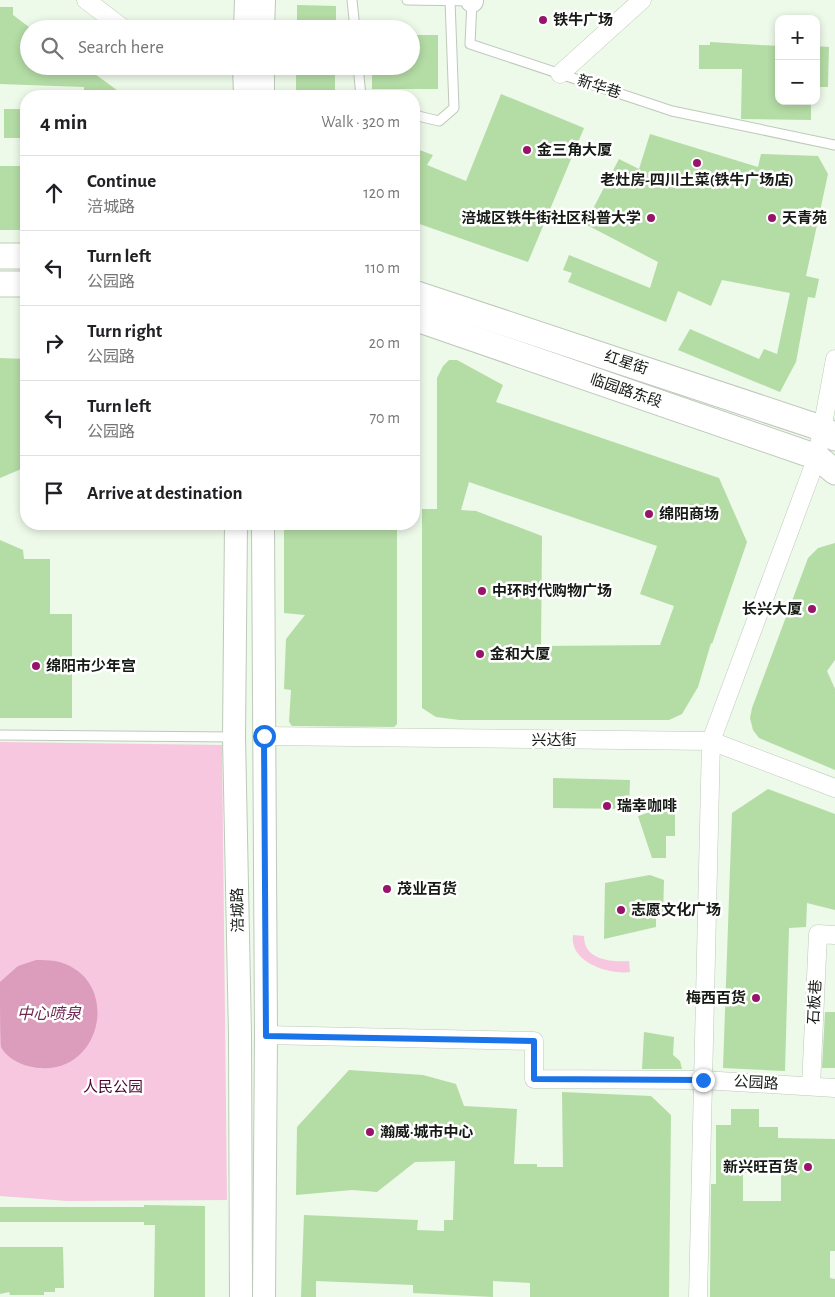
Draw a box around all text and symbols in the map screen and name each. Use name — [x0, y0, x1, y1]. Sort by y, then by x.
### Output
place label: 铁牛广场 — [553, 12, 613, 28]
marker: 铁牛广场 — [537, 14, 549, 26]
map controls — [775, 15, 820, 105]
button: + — [775, 15, 820, 60]
search box — [20, 20, 420, 75]
icon: search — [38, 34, 66, 62]
text: Search here — [78, 38, 164, 57]
button: − — [775, 60, 820, 105]
street label: 新华巷 — [575, 71, 623, 101]
text: 4 min — [40, 112, 87, 133]
text: Walk · 320 m — [321, 114, 400, 130]
place label: 金三角大厦 — [537, 141, 612, 158]
marker: 金三角大厦 — [521, 144, 533, 156]
marker: 老灶房-四川土菜(铁牛广场店) — [691, 157, 703, 169]
text: Continue — [87, 172, 156, 191]
place label: 老灶房-四川土菜(铁牛广场店) — [600, 172, 794, 188]
icon: ahead — [40, 179, 68, 207]
text: 120 m — [363, 185, 400, 201]
text: 涪城路 — [87, 199, 135, 215]
place label: 涪城区铁牛街社区科普大学 — [461, 209, 641, 226]
place label: 天青苑 — [782, 210, 827, 226]
marker: 涪城区铁牛街社区科普大学 — [645, 212, 657, 224]
marker: 天青苑 — [766, 212, 778, 224]
text: Turn left — [87, 247, 151, 266]
icon: left — [40, 254, 68, 282]
text: 110 m — [365, 260, 400, 276]
text: 公园路 — [87, 274, 135, 290]
text: Turn right — [87, 322, 162, 341]
icon: right — [40, 329, 68, 357]
text: 20 m — [369, 335, 400, 351]
street label: 红星街 — [602, 348, 650, 377]
text: 公园路 — [87, 349, 135, 365]
street label: 临园路东段 — [588, 370, 665, 410]
text: Turn left — [87, 397, 151, 416]
icon: left — [40, 404, 68, 432]
text: 70 m — [369, 410, 400, 426]
text: 公园路 — [87, 424, 135, 440]
icon: arrive — [40, 479, 68, 507]
text: Arrive at destination — [87, 484, 243, 503]
place label: 绵阳商场 — [659, 505, 719, 522]
marker: 绵阳商场 — [643, 508, 655, 520]
place label: 中环时代购物广场 — [492, 582, 612, 599]
marker: 中环时代购物广场 — [476, 585, 488, 597]
place label: 长兴大厦 — [742, 601, 802, 617]
marker: 长兴大厦 — [806, 603, 818, 615]
place label: 金和大厦 — [490, 645, 550, 662]
marker: 金和大厦 — [474, 648, 486, 660]
place label: 绵阳市少年宫 — [46, 657, 136, 674]
marker: 绵阳市少年宫 — [30, 660, 42, 672]
route start — [253, 725, 276, 748]
street label: 兴达街 — [531, 732, 577, 748]
place label: 瑞幸咖啡 — [617, 798, 677, 814]
marker: 瑞幸咖啡 — [601, 800, 613, 812]
place label: 茂业百货 — [397, 880, 457, 897]
marker: 茂业百货 — [381, 883, 393, 895]
street label: 涪城路 — [229, 887, 246, 933]
place label: 志愿文化广场 — [631, 901, 721, 918]
marker: 志愿文化广场 — [615, 904, 627, 916]
street label: 石板巷 — [805, 979, 824, 1025]
place label: 梅西百货 — [686, 989, 746, 1006]
marker: 梅西百货 — [750, 992, 762, 1004]
water label: 中心喷泉 — [17, 1005, 82, 1022]
route end — [692, 1069, 715, 1092]
street label: 公园路 — [733, 1073, 779, 1092]
park label: 人民公园 — [83, 1079, 143, 1095]
place label: 瀚威·城市中心 — [380, 1123, 473, 1140]
marker: 瀚威·城市中心 — [364, 1126, 376, 1138]
place label: 新兴旺百货 — [723, 1158, 798, 1175]
marker: 新兴旺百货 — [802, 1161, 814, 1173]

